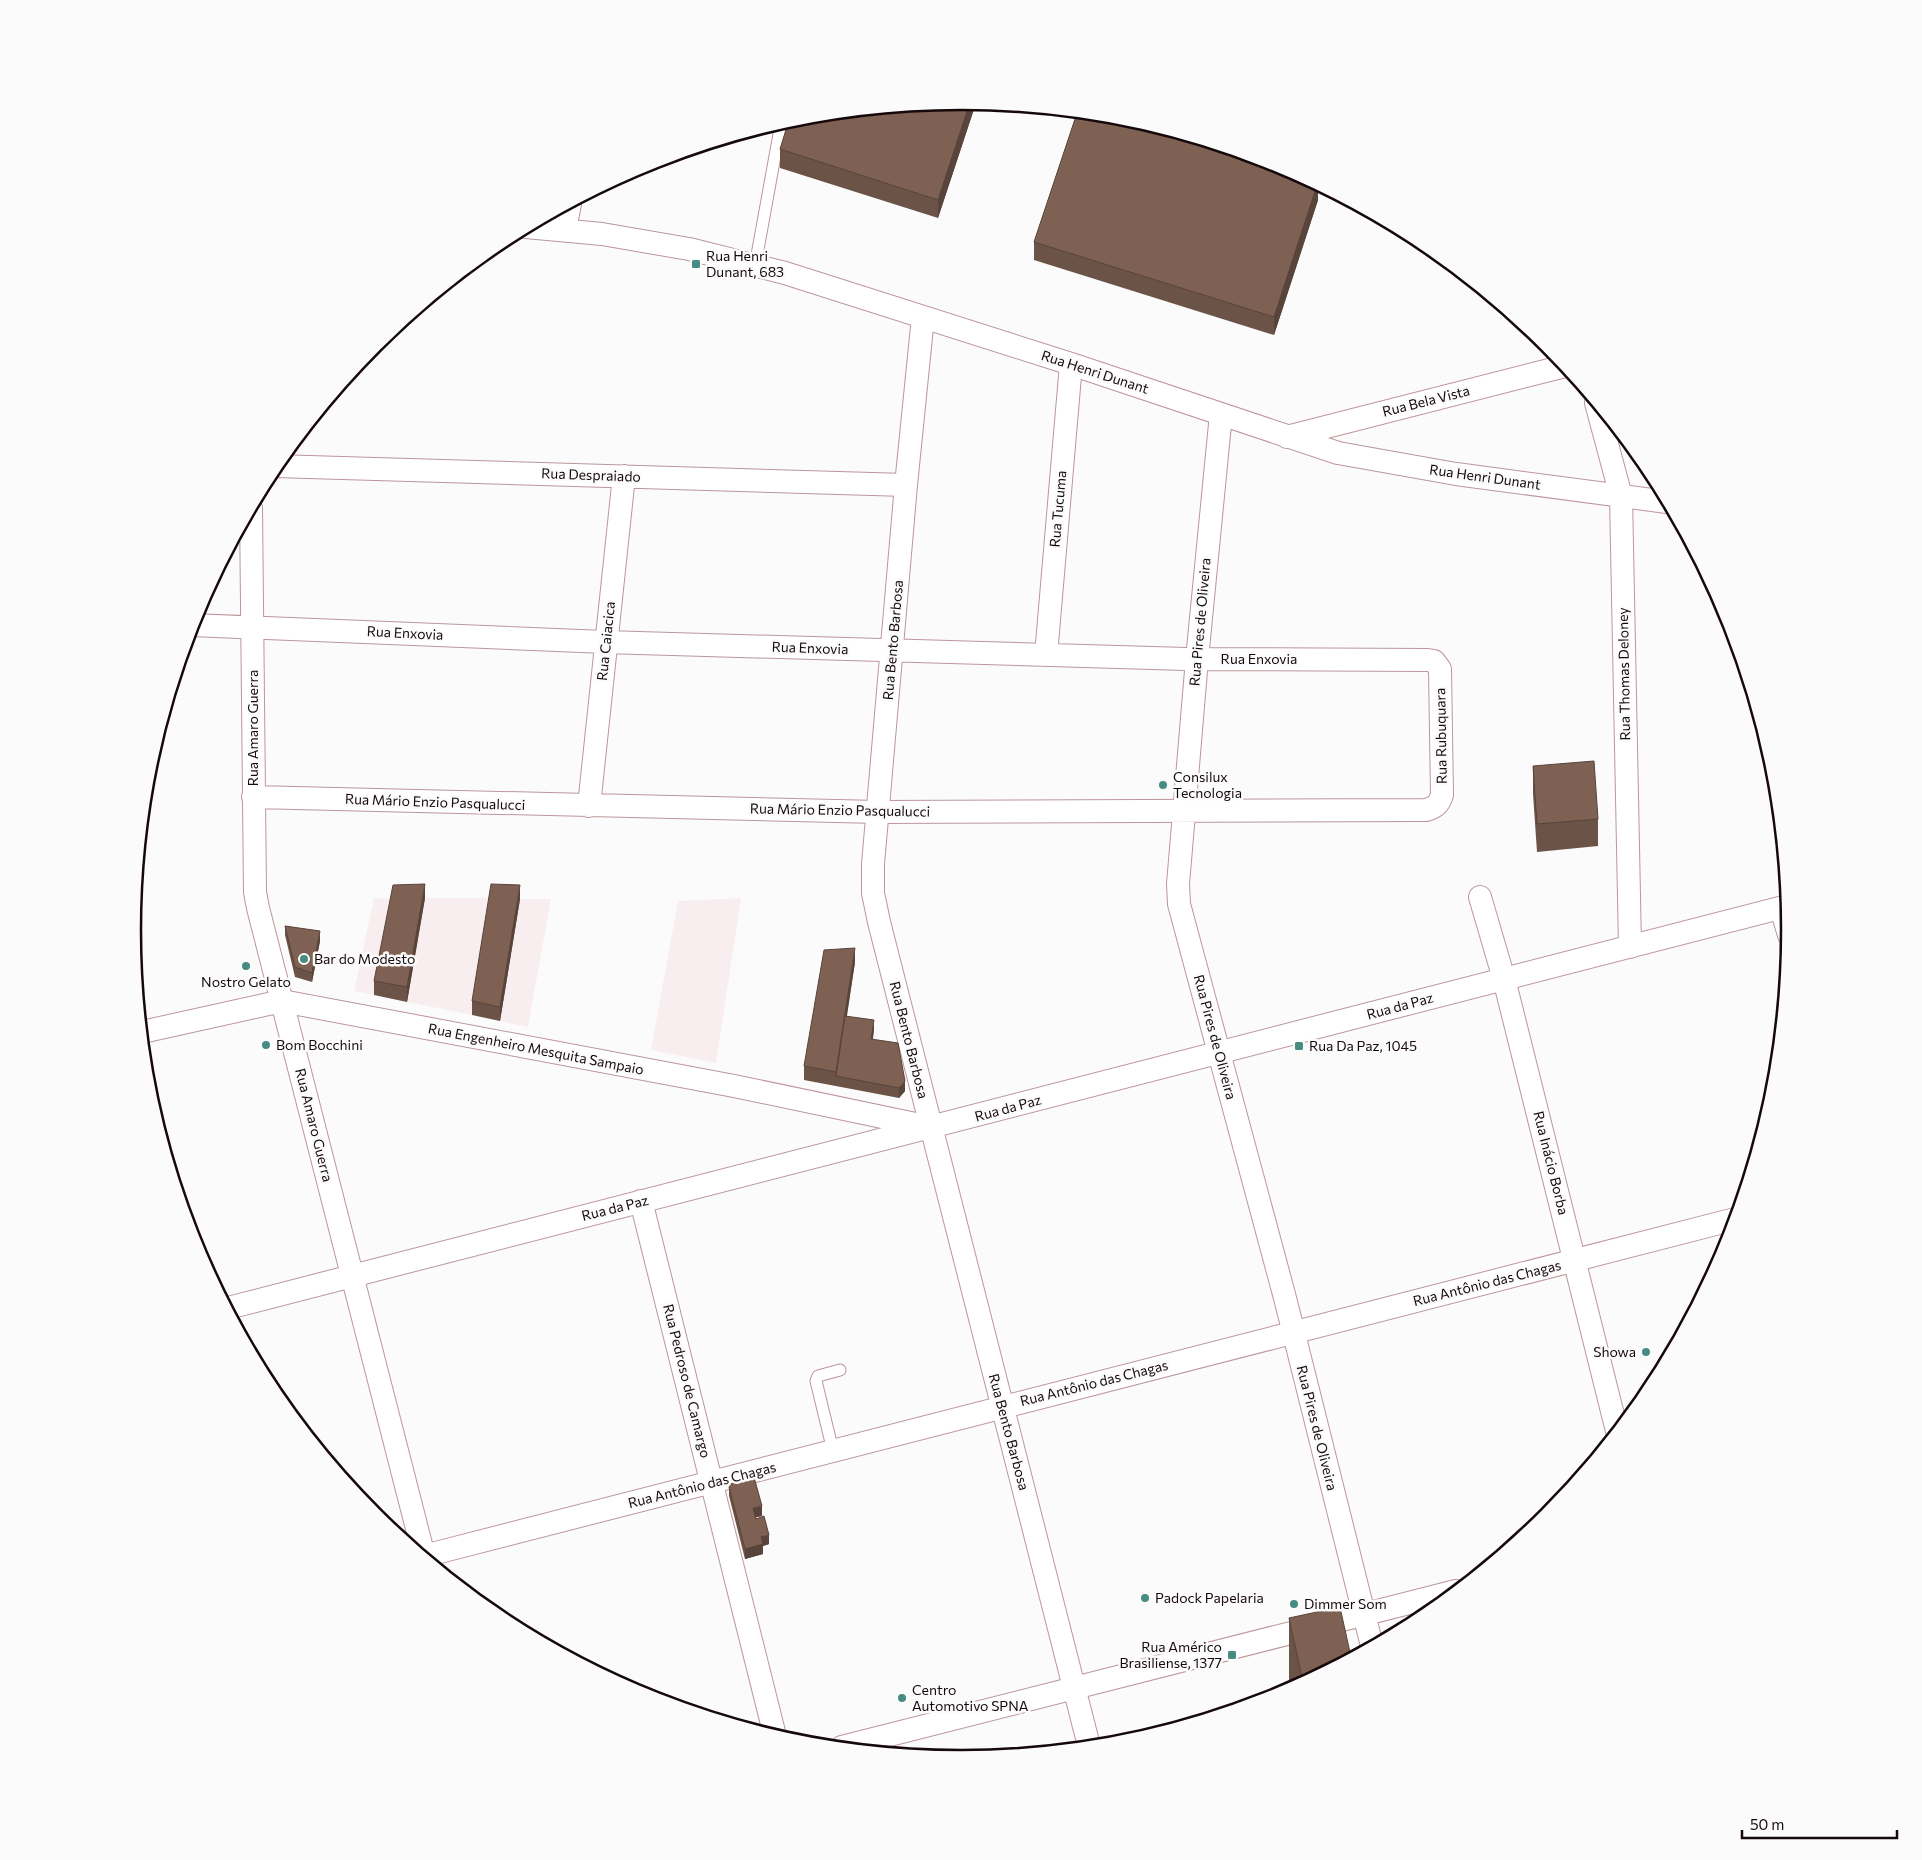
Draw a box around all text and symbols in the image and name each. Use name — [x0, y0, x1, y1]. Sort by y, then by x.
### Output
place label: Rua Henri Dunant, 683 — [706, 247, 784, 280]
marker: Rua Henri Dunant, 683 — [690, 258, 702, 270]
street label: Rua Henri Dunant — [1039, 346, 1151, 397]
street label: Rua Bela Vista — [1380, 381, 1471, 420]
street label: Rua Henri Dunant — [1428, 460, 1542, 493]
street label: Rua Despraiado — [541, 464, 641, 485]
street label: Rua Tucuma — [1046, 470, 1069, 548]
street label: Rua Pires de Oliveira — [1185, 557, 1214, 687]
street label: Rua Bento Barbosa — [879, 579, 906, 701]
street label: Rua Caiacica — [593, 600, 618, 681]
street label: Rua Thomas Deloney — [1614, 607, 1633, 741]
street label: Rua Enxovia — [366, 622, 444, 643]
street label: Rua Enxovia — [771, 638, 849, 657]
street label: Rua Enxovia — [1221, 650, 1297, 667]
street label: Rua Amaro Guerra — [244, 670, 261, 786]
street label: Rua Rubuquara — [1431, 688, 1450, 784]
place label: Consilux Tecnologia — [1173, 768, 1242, 801]
marker: Consilux Tecnologia — [1157, 779, 1169, 791]
street label: Rua Mário Enzio Pasqualucci — [345, 790, 525, 813]
street label: Rua Mário Enzio Pasqualucci — [750, 799, 930, 820]
place label: Bar do Modesto — [314, 950, 415, 967]
marker: Bar do Modesto — [298, 953, 310, 965]
marker: Nostro Gelato — [240, 960, 252, 972]
street label: Rua Pires de Oliveira — [1191, 972, 1240, 1101]
place label: Nostro Gelato — [201, 973, 291, 990]
street label: Rua Bento Barbosa — [887, 979, 932, 1100]
street label: Rua da Paz — [1365, 988, 1435, 1023]
street label: Rua Engenheiro Mesquita Sampaio — [427, 1019, 645, 1078]
place label: Bom Bocchini — [276, 1036, 363, 1053]
place label: Rua Da Paz, 1045 — [1309, 1037, 1417, 1054]
marker: Bom Bocchini — [260, 1039, 272, 1051]
marker: Rua Da Paz, 1045 — [1293, 1040, 1305, 1052]
street label: Rua Amaro Guerra — [292, 1066, 337, 1183]
street label: Rua da Paz — [973, 1090, 1043, 1125]
street label: Rua Inácio Borba — [1530, 1109, 1573, 1217]
street label: Rua da Paz — [580, 1191, 650, 1224]
street label: Rua Antônio das Chagas — [1411, 1256, 1563, 1309]
street label: Rua Pedroso de Camargo — [660, 1302, 715, 1460]
place label: Showa — [1593, 1343, 1636, 1360]
marker: Showa — [1640, 1346, 1652, 1358]
street label: Rua Antônio das Chagas — [1018, 1356, 1170, 1409]
street label: Rua Pires de Oliveira — [1294, 1363, 1341, 1492]
street label: Rua Bento Barbosa — [986, 1372, 1033, 1492]
street label: Rua Antônio das Chagas — [626, 1458, 778, 1511]
place label: Padock Papelaria — [1155, 1589, 1264, 1606]
marker: Padock Papelaria — [1139, 1592, 1151, 1604]
place label: Dimmer Som — [1304, 1595, 1387, 1612]
marker: Dimmer Som — [1288, 1598, 1300, 1610]
place label: Rua Américo Brasiliense, 1377 — [1119, 1638, 1222, 1671]
marker: Rua Américo Brasiliense, 1377 — [1226, 1649, 1238, 1661]
place label: Centro Automotivo SPNA — [912, 1681, 1029, 1714]
marker: Centro Automotivo SPNA — [896, 1692, 908, 1704]
scale bar — [1742, 1808, 1897, 1840]
text: 50 m — [1750, 1815, 1784, 1833]

